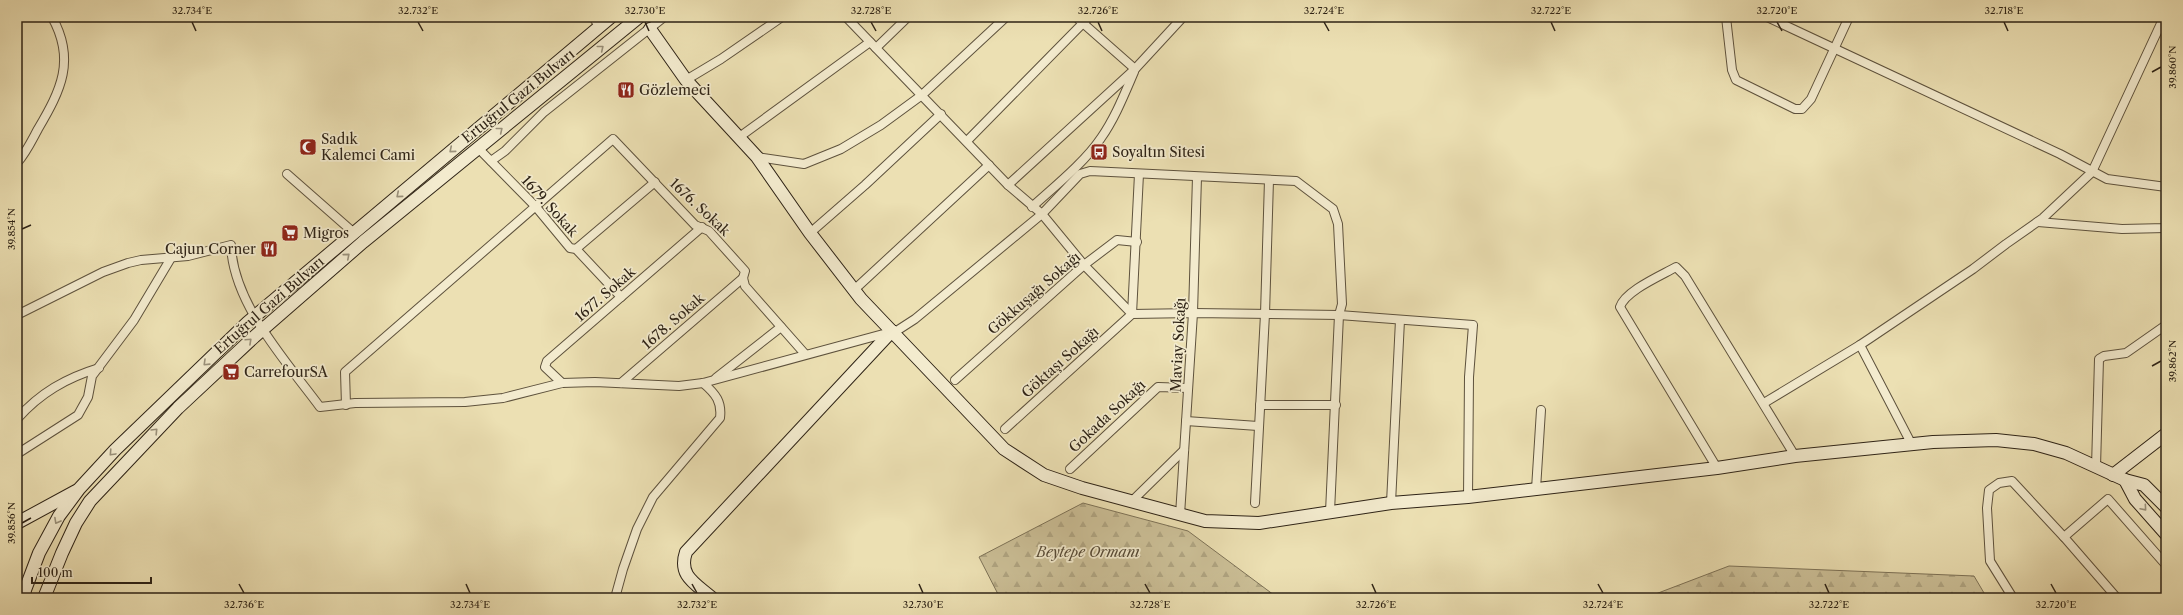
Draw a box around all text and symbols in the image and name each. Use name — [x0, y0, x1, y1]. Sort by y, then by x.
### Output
text: 32.734°E — [172, 4, 212, 17]
text: 32.732°E — [398, 4, 438, 17]
text: 32.730°E — [625, 4, 665, 17]
text: 32.728°E — [851, 4, 891, 17]
text: 32.726°E — [1078, 4, 1118, 17]
text: 32.724°E — [1304, 4, 1344, 17]
text: 32.722°E — [1531, 4, 1571, 17]
text: 32.720°E — [1757, 4, 1798, 17]
text: 32.718°E — [1984, 4, 2024, 17]
street label: Ertuğrul Gazi Bulvarı — [458, 45, 578, 147]
one-way arrow — [597, 45, 604, 52]
text: 39.860°N — [2166, 45, 2179, 89]
restaurant icon: Gözlemeci — [616, 80, 636, 100]
place label: Gözlemeci — [639, 81, 711, 99]
one-way arrow — [496, 127, 503, 134]
place label: Sadık Kalemci Cami — [321, 130, 415, 164]
mosque icon: Sadık Kalemci Cami — [298, 137, 318, 157]
bus stop icon: Soyaltın Sitesi — [1089, 142, 1109, 162]
place label: Soyaltın Sitesi — [1112, 143, 1205, 161]
one-way arrow — [450, 146, 457, 153]
street label: 1679. Sokak — [518, 172, 583, 241]
street label: 1676. Sokak — [666, 174, 735, 240]
one-way arrow — [396, 190, 404, 197]
text: 39.854°N — [5, 208, 18, 250]
supermarket icon: Migros — [280, 223, 300, 243]
place label: Migros — [303, 224, 349, 242]
restaurant icon: Cajun Corner — [259, 239, 279, 259]
place label: Cajun Corner — [165, 240, 256, 258]
street label: Gökkuşağı Sokağı — [984, 248, 1084, 338]
street label: Ertuğrul Gazi Bulvarı — [210, 252, 328, 358]
one-way arrow — [343, 254, 350, 261]
street label: 1677. Sokak — [571, 262, 640, 325]
street label: 1678. Sokak — [638, 288, 709, 353]
street label: Maviay Sokağı — [1167, 297, 1189, 393]
street label: Göktaşı Sokağı — [1018, 323, 1102, 401]
one-way arrow — [244, 339, 252, 346]
text: 39.862°N — [2166, 340, 2179, 382]
one-way arrow — [203, 358, 211, 366]
supermarket icon: CarrefourSA — [221, 362, 241, 382]
place label: CarrefourSA — [244, 363, 329, 381]
street label: Gokada Sokağı — [1065, 376, 1149, 456]
one-way arrow — [151, 428, 158, 436]
one-way arrow — [110, 448, 117, 456]
text: 39.856°N — [5, 502, 18, 544]
one-way arrow — [2139, 504, 2146, 511]
one-way arrow — [54, 517, 61, 524]
park label: Beytepe Ormanı — [1035, 543, 1140, 561]
scale bar — [32, 559, 151, 585]
text: 100 m — [38, 565, 73, 580]
text: 32.736°E — [224, 598, 264, 611]
text: 32.734°E — [450, 598, 490, 611]
text: 32.732°E — [677, 598, 717, 611]
text: 32.730°E — [903, 598, 943, 611]
text: 32.728°E — [1130, 598, 1170, 611]
text: 32.726°E — [1356, 598, 1396, 611]
text: 32.724°E — [1583, 598, 1623, 611]
text: 32.722°E — [1809, 598, 1849, 611]
text: 32.720°E — [2036, 598, 2077, 611]

